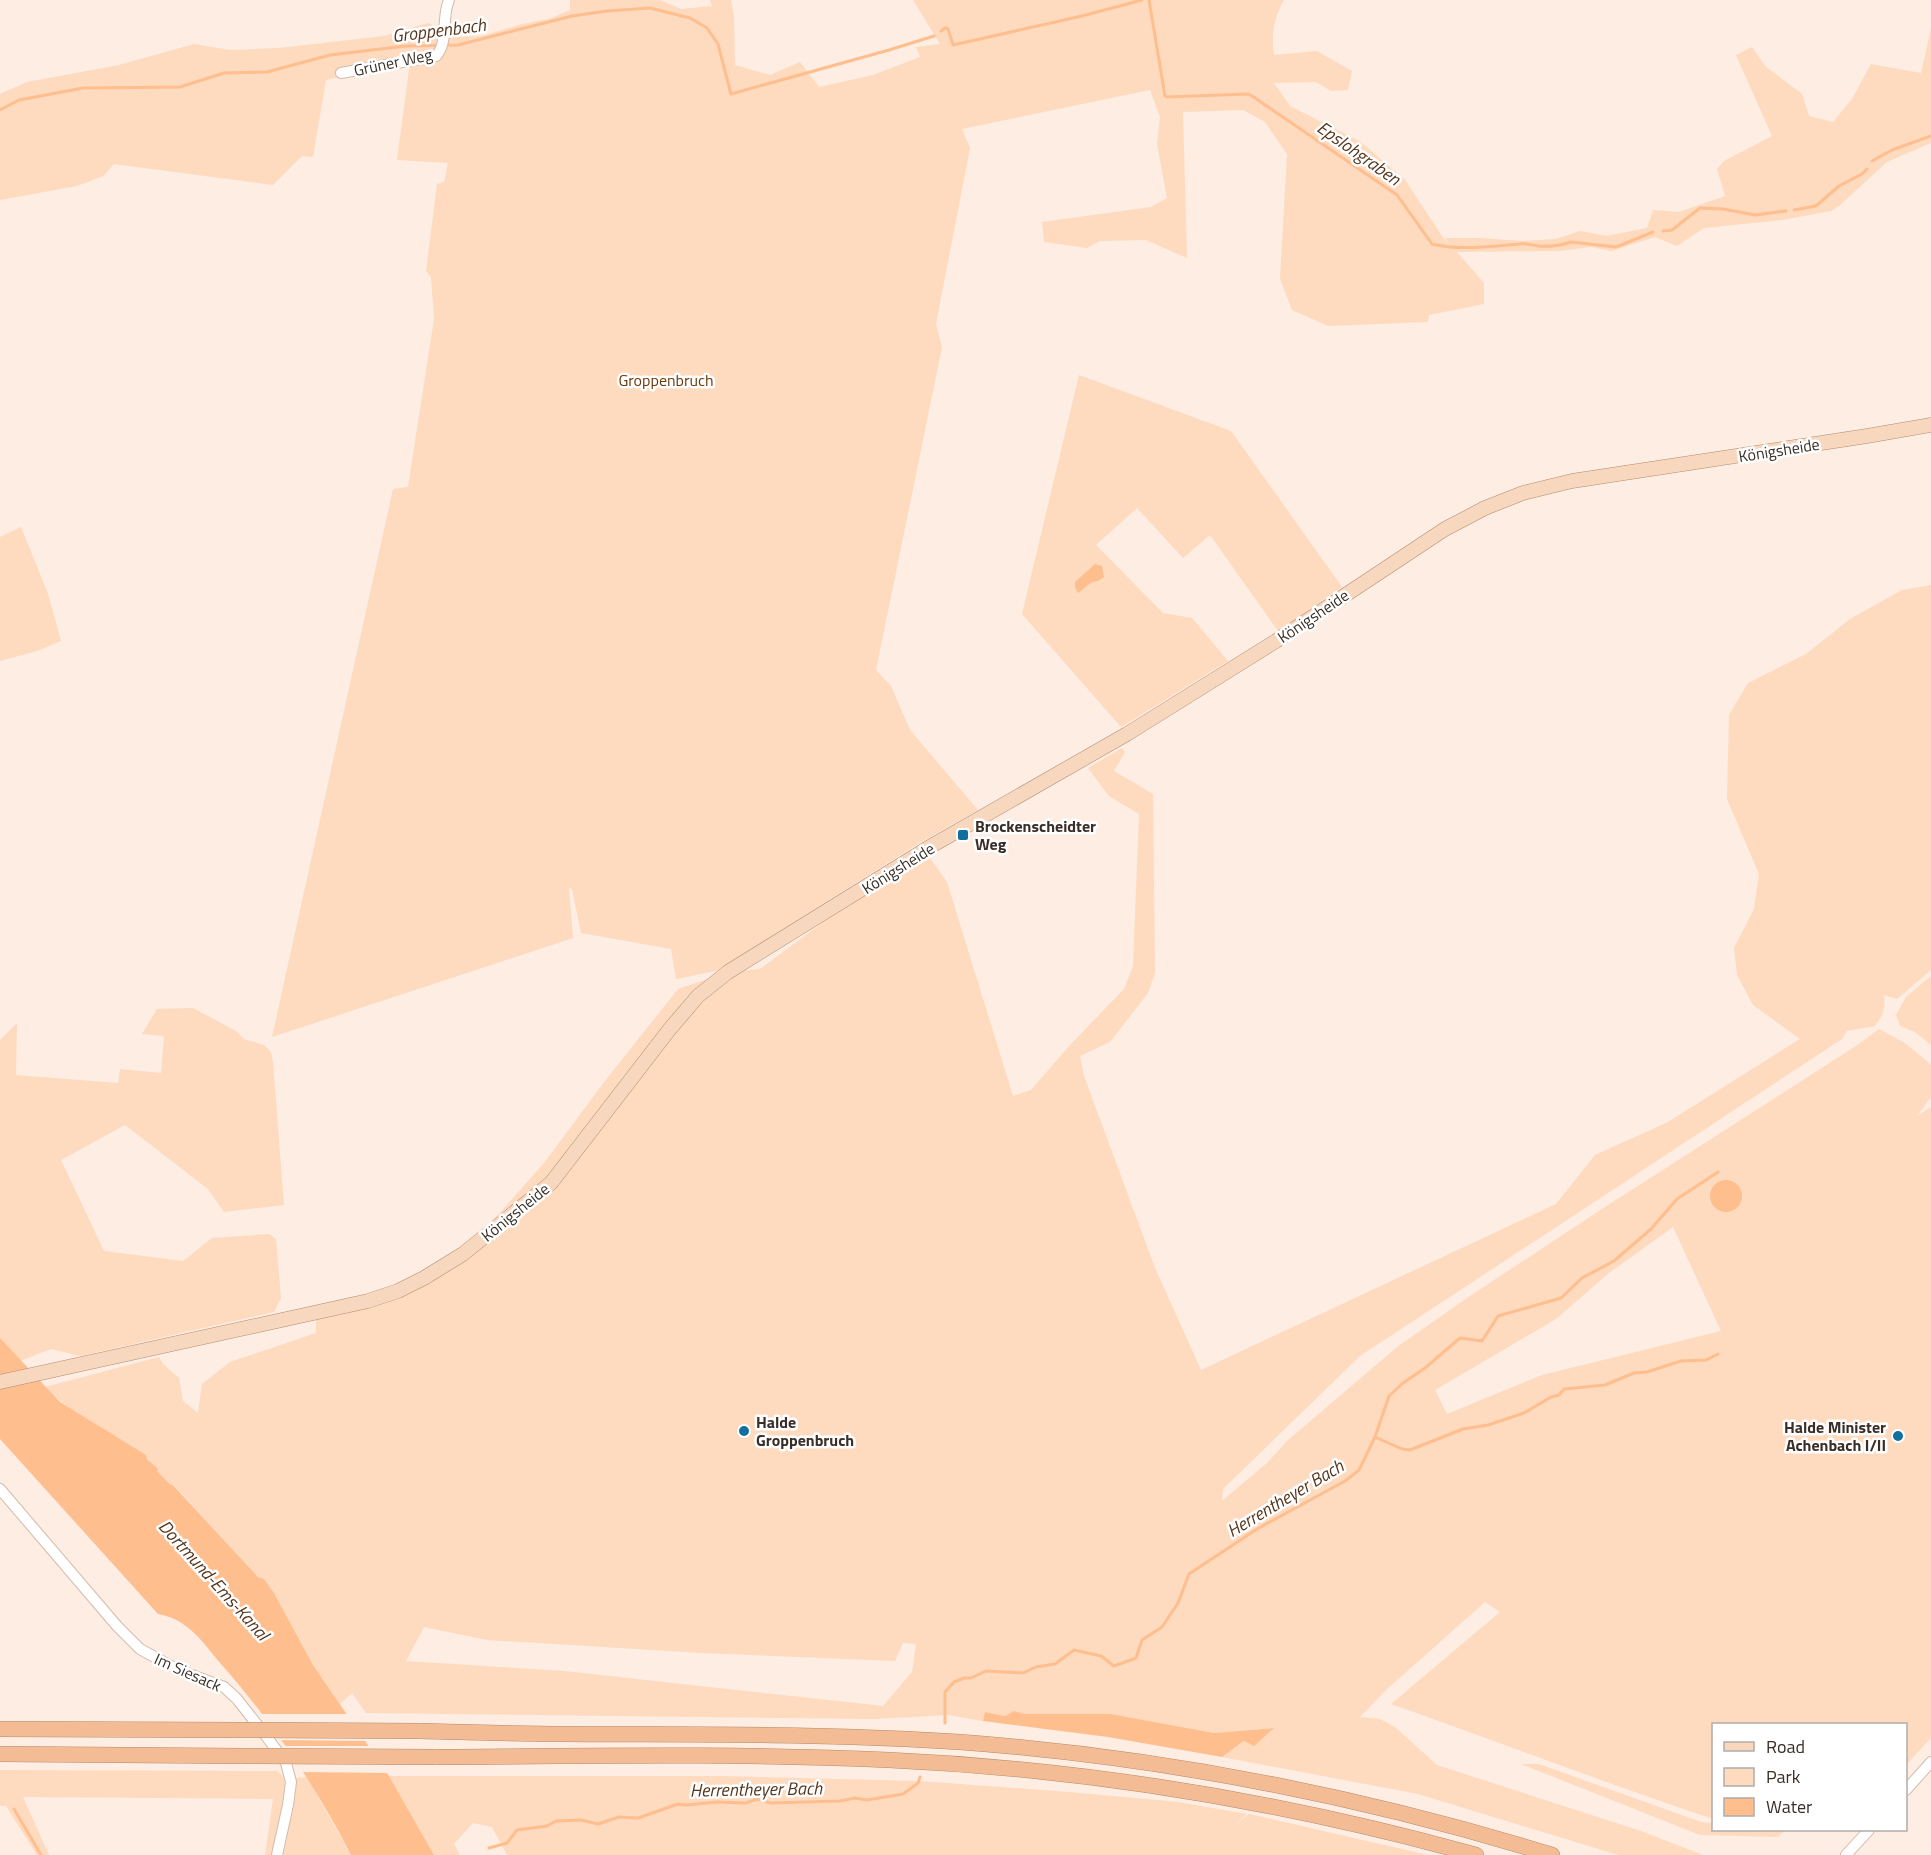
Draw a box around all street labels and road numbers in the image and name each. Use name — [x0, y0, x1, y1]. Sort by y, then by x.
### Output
street label: Grüner Weg — [351, 42, 435, 82]
street label: Königsheide — [1737, 432, 1821, 468]
street label: Königsheide — [1272, 583, 1354, 649]
street label: Königsheide — [857, 836, 939, 900]
street label: Königsheide — [476, 1177, 554, 1247]
street label: Im Siesack — [151, 1647, 226, 1698]

